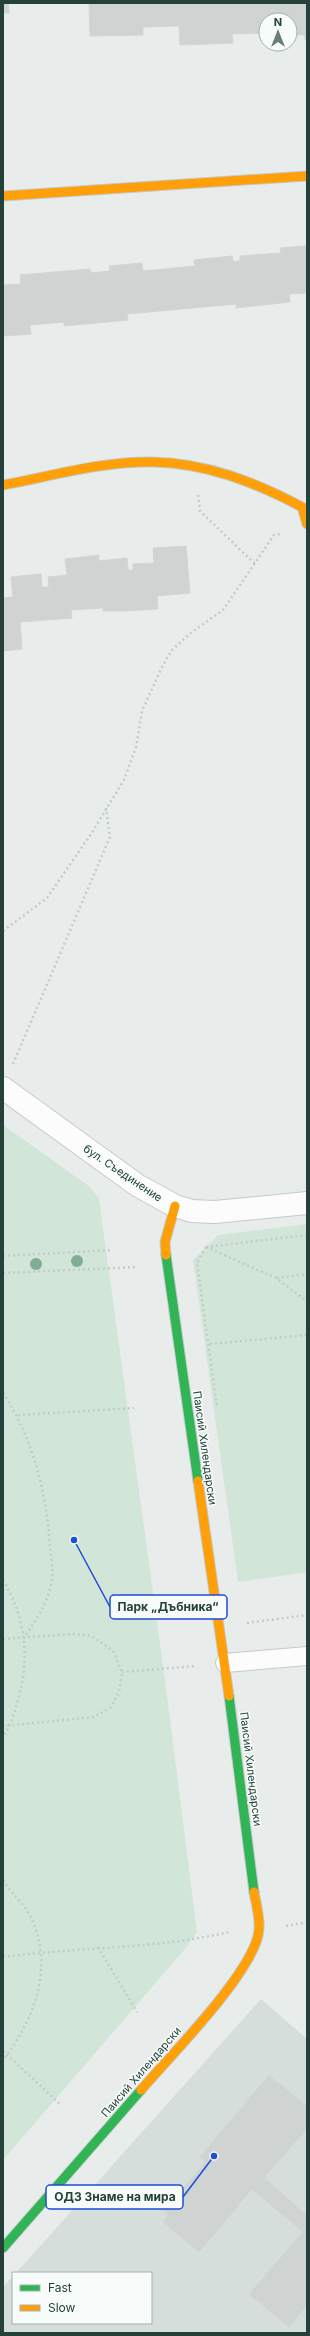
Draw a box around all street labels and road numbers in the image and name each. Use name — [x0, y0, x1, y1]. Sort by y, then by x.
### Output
street label: бул. Съединение — [81, 1141, 165, 1205]
street label: Паисий Хилендарски — [190, 1390, 220, 1506]
street label: Паисий Хилендарски — [237, 1711, 265, 1827]
street label: Паисий Хилендарски — [98, 2024, 184, 2120]

